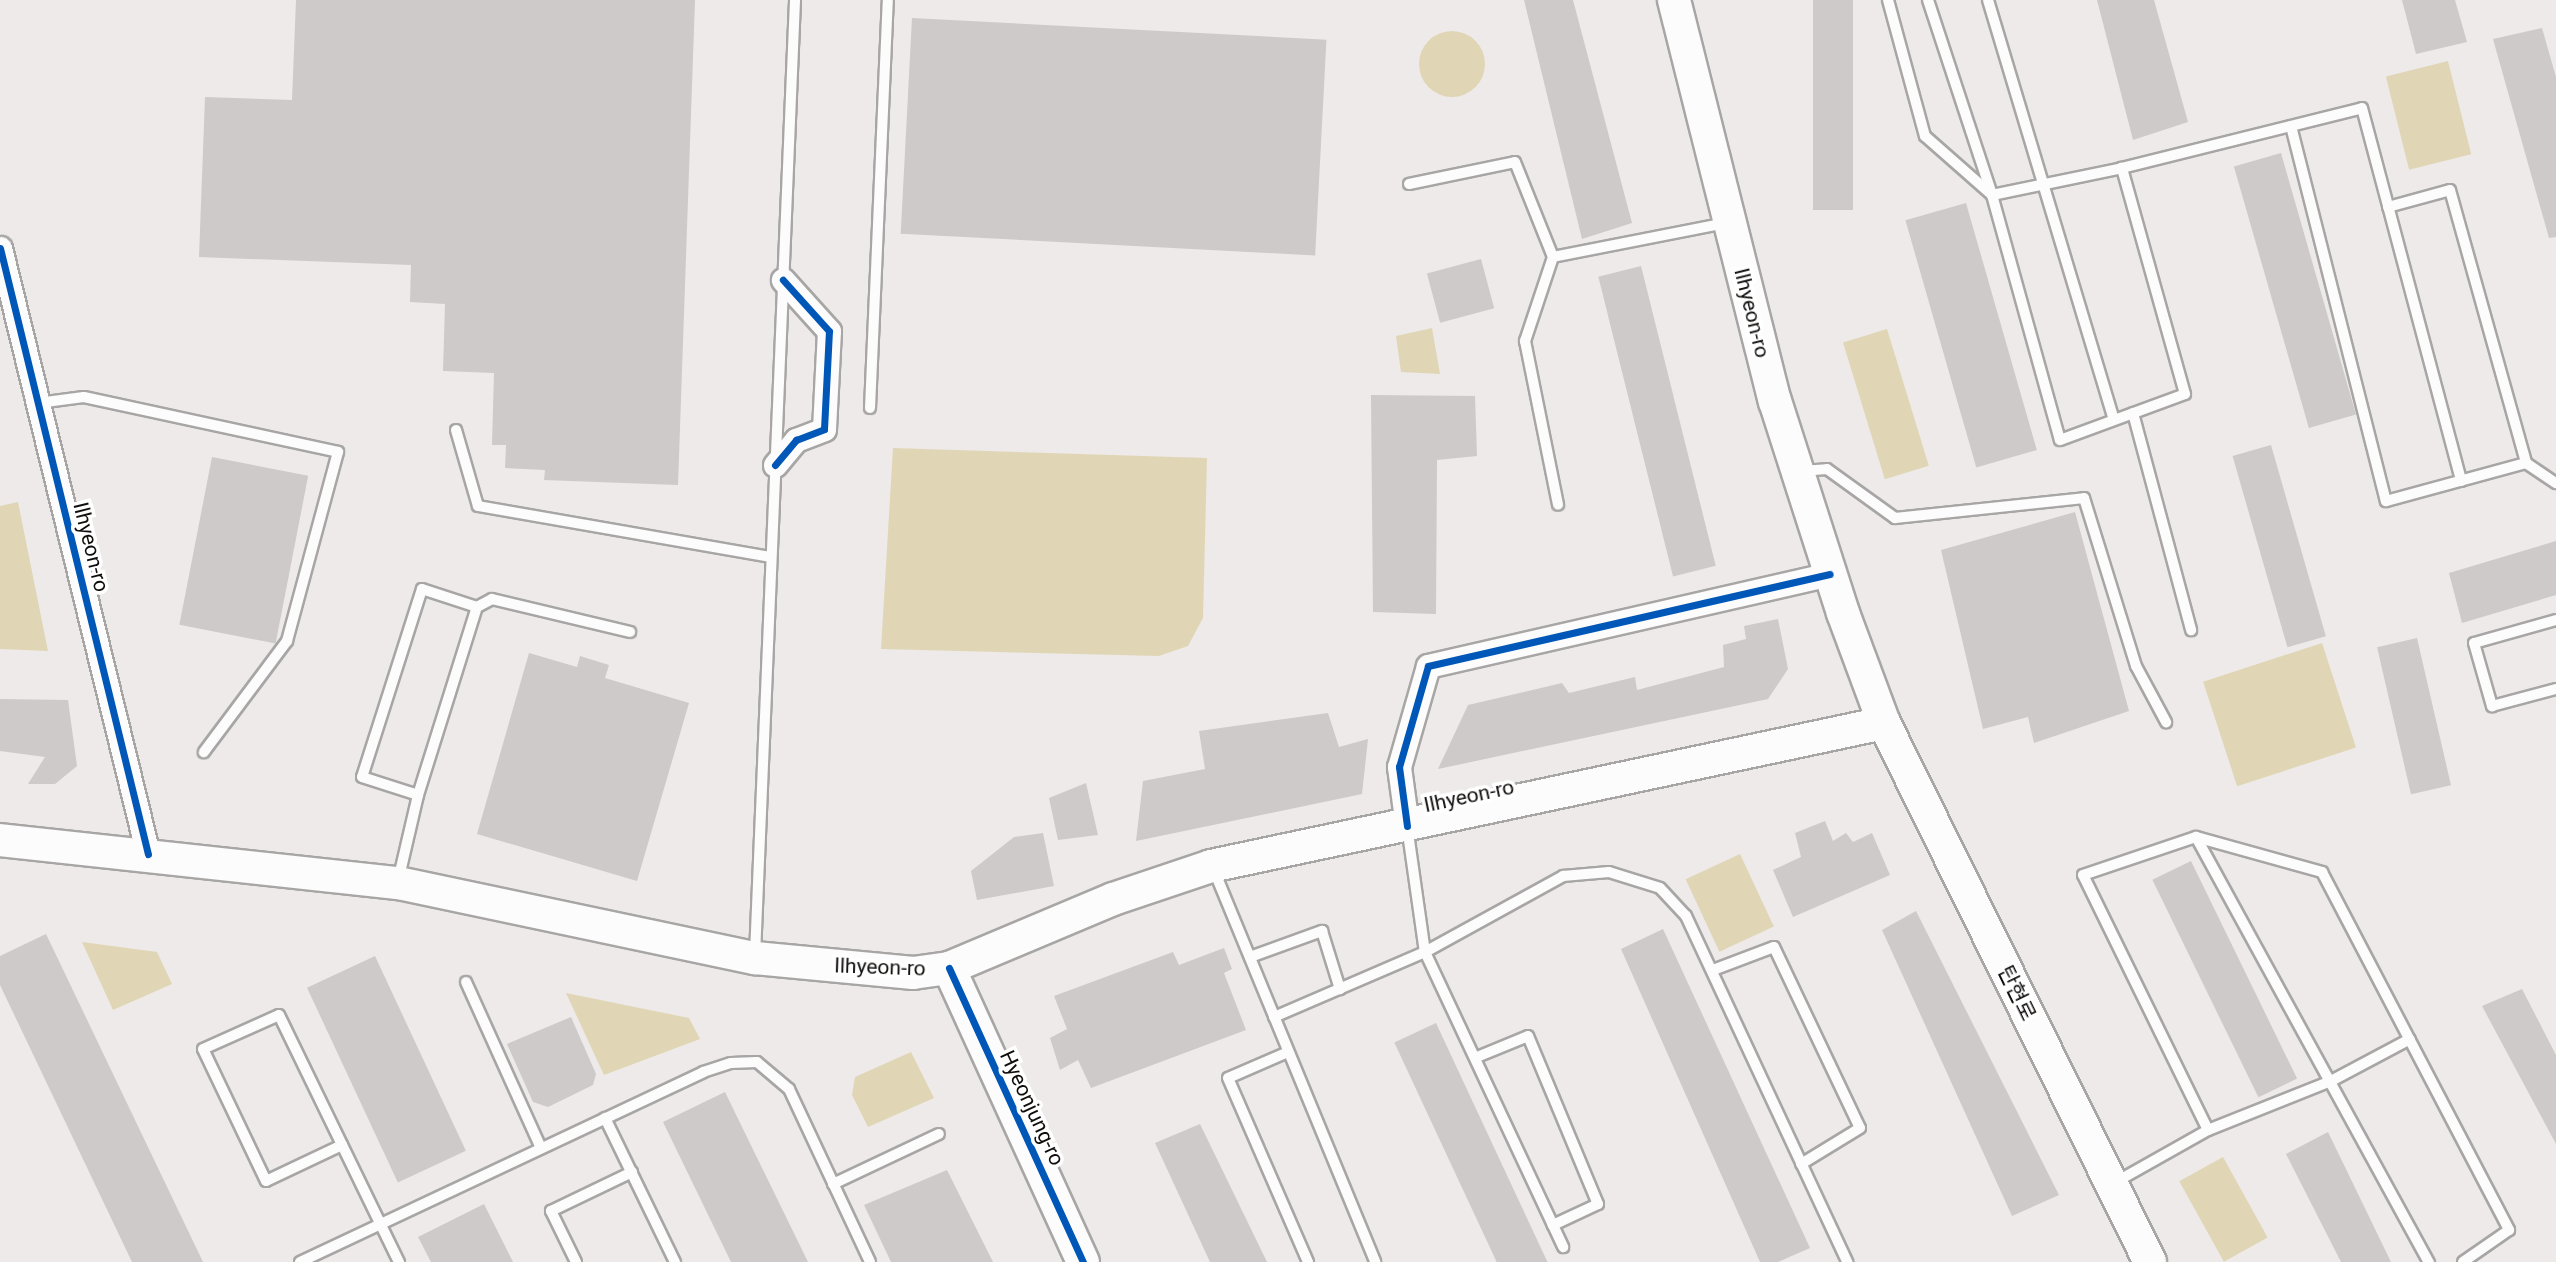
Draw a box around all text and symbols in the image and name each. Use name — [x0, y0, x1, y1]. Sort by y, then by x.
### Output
street label: Ilhyeon-ro — [1729, 266, 1775, 360]
street label: Ilhyeon-ro — [68, 500, 114, 594]
street label: Ilhyeon-ro — [1422, 774, 1516, 818]
street label: Ilhyeon-ro — [834, 953, 926, 981]
street label: 탄현로 — [1993, 961, 2041, 1025]
street label: Hyeonjung-ro — [994, 1046, 1070, 1170]

